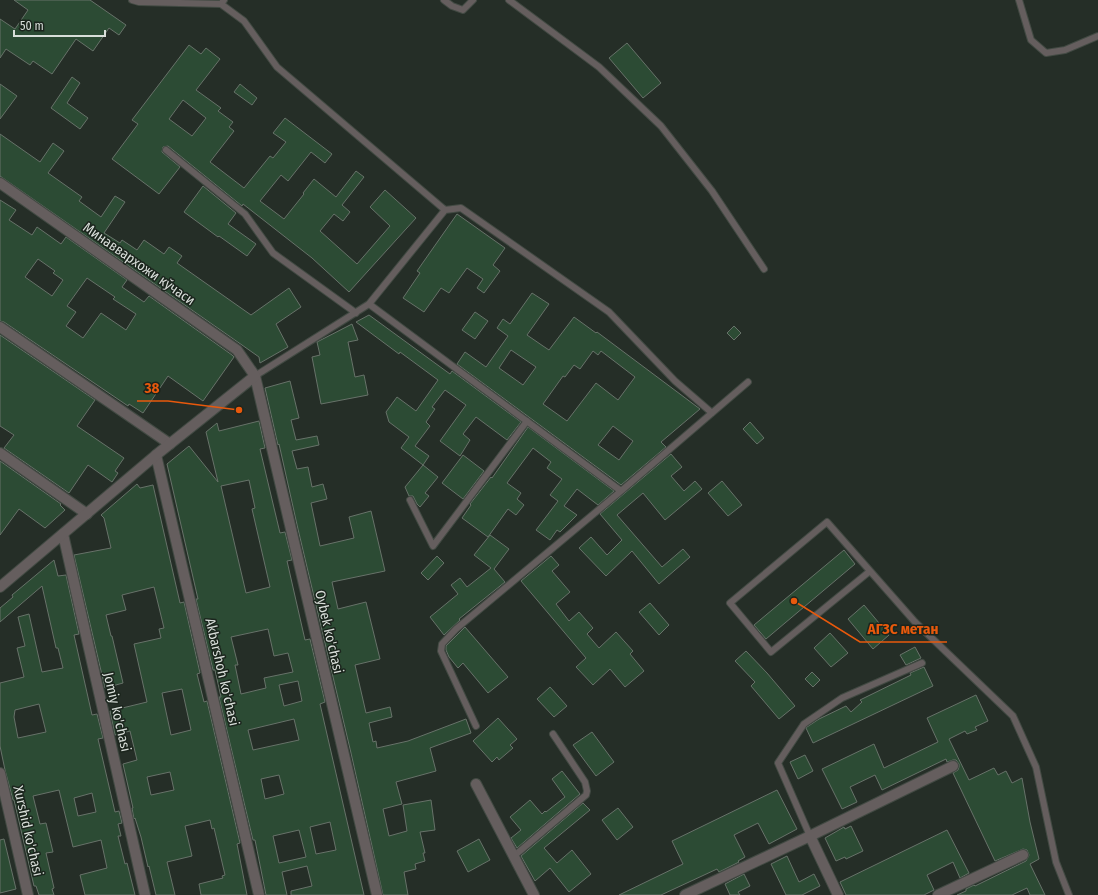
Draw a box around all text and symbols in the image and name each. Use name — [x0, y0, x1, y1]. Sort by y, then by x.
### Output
scale bar — [14, 12, 105, 38]
text: 50 m — [20, 19, 44, 33]
street label: Минаввархожи кўчаси — [80, 219, 198, 309]
callout: 38 — [137, 374, 168, 401]
text: 38 — [143, 379, 160, 397]
street label: Oybek ko'chasi — [311, 589, 347, 675]
callout: АГЗС метан — [860, 615, 947, 642]
street label: Akbarshoh ko'chasi — [201, 616, 243, 728]
text: АГЗС метан — [866, 620, 939, 638]
street label: Jomiy ko'chasi — [100, 671, 134, 753]
street label: Xurshid ko'chasi — [9, 784, 47, 878]

